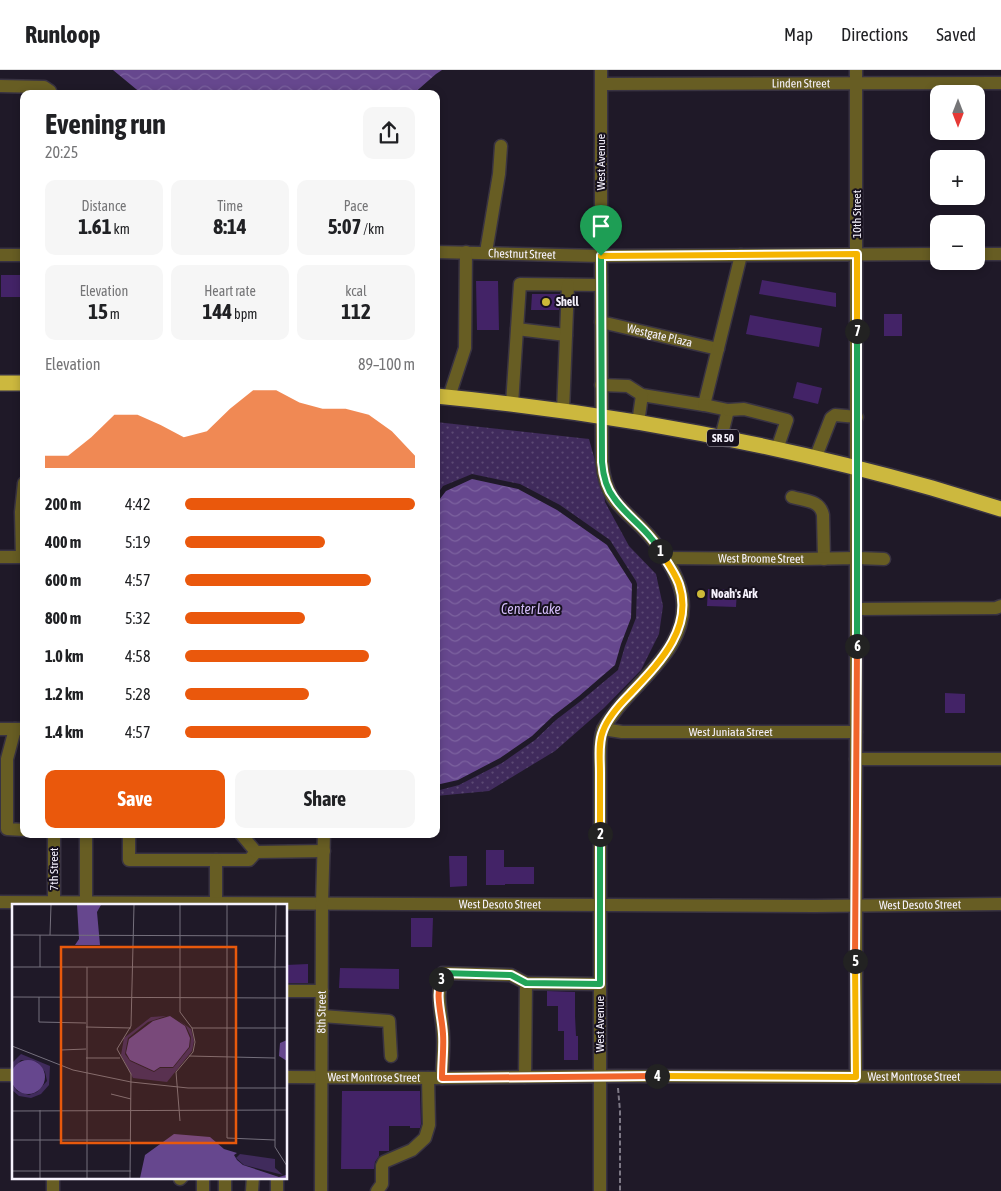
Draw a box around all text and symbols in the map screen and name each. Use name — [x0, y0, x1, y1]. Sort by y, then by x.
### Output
text: Runloop — [25, 21, 100, 48]
text: Map — [784, 24, 813, 45]
text: Directions — [841, 24, 908, 45]
text: Saved — [936, 24, 976, 45]
street label: Linden Street — [772, 76, 831, 91]
north arrow — [930, 85, 985, 140]
map controls — [930, 85, 985, 270]
button: share — [363, 107, 415, 159]
text: Evening run — [45, 108, 166, 140]
street label: West Avenue — [594, 134, 608, 190]
text: 20:25 — [45, 143, 78, 161]
button: + — [930, 150, 985, 205]
street label: 10th Street — [850, 189, 864, 238]
text: Distance — [82, 198, 126, 214]
text: Time — [217, 198, 243, 214]
text: Pace — [344, 198, 368, 214]
pin — [580, 205, 622, 256]
icon: arrive — [587, 212, 615, 240]
text: 1.61 — [78, 214, 112, 238]
text: 8:14 — [213, 214, 247, 238]
text: 5:07 — [328, 214, 361, 238]
button: − — [930, 215, 985, 270]
text: km — [112, 221, 130, 237]
text: /km — [361, 221, 384, 237]
street label: Chestnut Street — [488, 246, 556, 262]
text: Elevation — [80, 283, 128, 299]
text: Heart rate — [204, 283, 256, 299]
text: kcal — [345, 283, 367, 299]
place label: Shell — [556, 295, 579, 309]
marker: Shell — [540, 296, 552, 308]
text: 15 — [88, 299, 108, 323]
text: 144 — [203, 299, 232, 323]
text: 112 — [341, 299, 371, 323]
text: m — [108, 306, 120, 322]
text: bpm — [232, 306, 257, 322]
pin: 7 — [844, 318, 870, 344]
street label: Westgate Plaza — [625, 321, 694, 350]
text: 7 — [854, 323, 861, 339]
text: Elevation — [45, 355, 100, 373]
text: 89–100 m — [358, 355, 415, 373]
road number: SR 50 — [707, 429, 739, 446]
text: 200 m — [45, 495, 81, 513]
text: 4:42 — [125, 495, 150, 513]
text: 400 m — [45, 533, 81, 551]
text: 5:19 — [125, 533, 150, 551]
pin: 1 — [648, 538, 672, 564]
text: 1 — [657, 543, 664, 559]
street label: West Broome Street — [718, 551, 805, 566]
text: 600 m — [45, 571, 81, 589]
text: 4:57 — [125, 571, 150, 589]
place label: Noah's Ark — [711, 587, 758, 601]
marker: Noah's Ark — [695, 588, 707, 600]
water label: Center Lake — [501, 601, 561, 617]
text: 800 m — [45, 609, 81, 627]
text: 5:32 — [125, 609, 150, 627]
pin: 6 — [844, 634, 870, 658]
text: 6 — [854, 638, 861, 654]
text: 1.0 km — [45, 647, 84, 665]
text: 4:58 — [125, 647, 150, 665]
text: 1.2 km — [45, 685, 84, 703]
text: 5:28 — [125, 685, 150, 703]
text: 1.4 km — [45, 723, 84, 741]
text: 4:57 — [125, 723, 150, 741]
street label: West Juniata Street — [689, 725, 773, 739]
button: Save — [45, 770, 225, 828]
button: Share — [235, 770, 415, 828]
pin: 2 — [588, 822, 612, 846]
text: 2 — [597, 826, 604, 842]
street label: 7th Street — [47, 847, 61, 890]
street label: West Desoto Street — [459, 897, 542, 912]
street label: West Desoto Street — [879, 897, 962, 912]
inset map — [12, 904, 288, 1178]
pin: 5 — [842, 948, 868, 974]
text: 5 — [852, 953, 859, 969]
pin: 3 — [428, 966, 454, 992]
text: 3 — [438, 971, 445, 987]
street label: 8th Street — [315, 990, 329, 1034]
street label: West Avenue — [593, 996, 607, 1052]
pin: 4 — [644, 1064, 670, 1088]
text: 4 — [654, 1068, 661, 1084]
street label: West Montrose Street — [327, 1070, 421, 1085]
street label: West Montrose Street — [867, 1070, 961, 1084]

